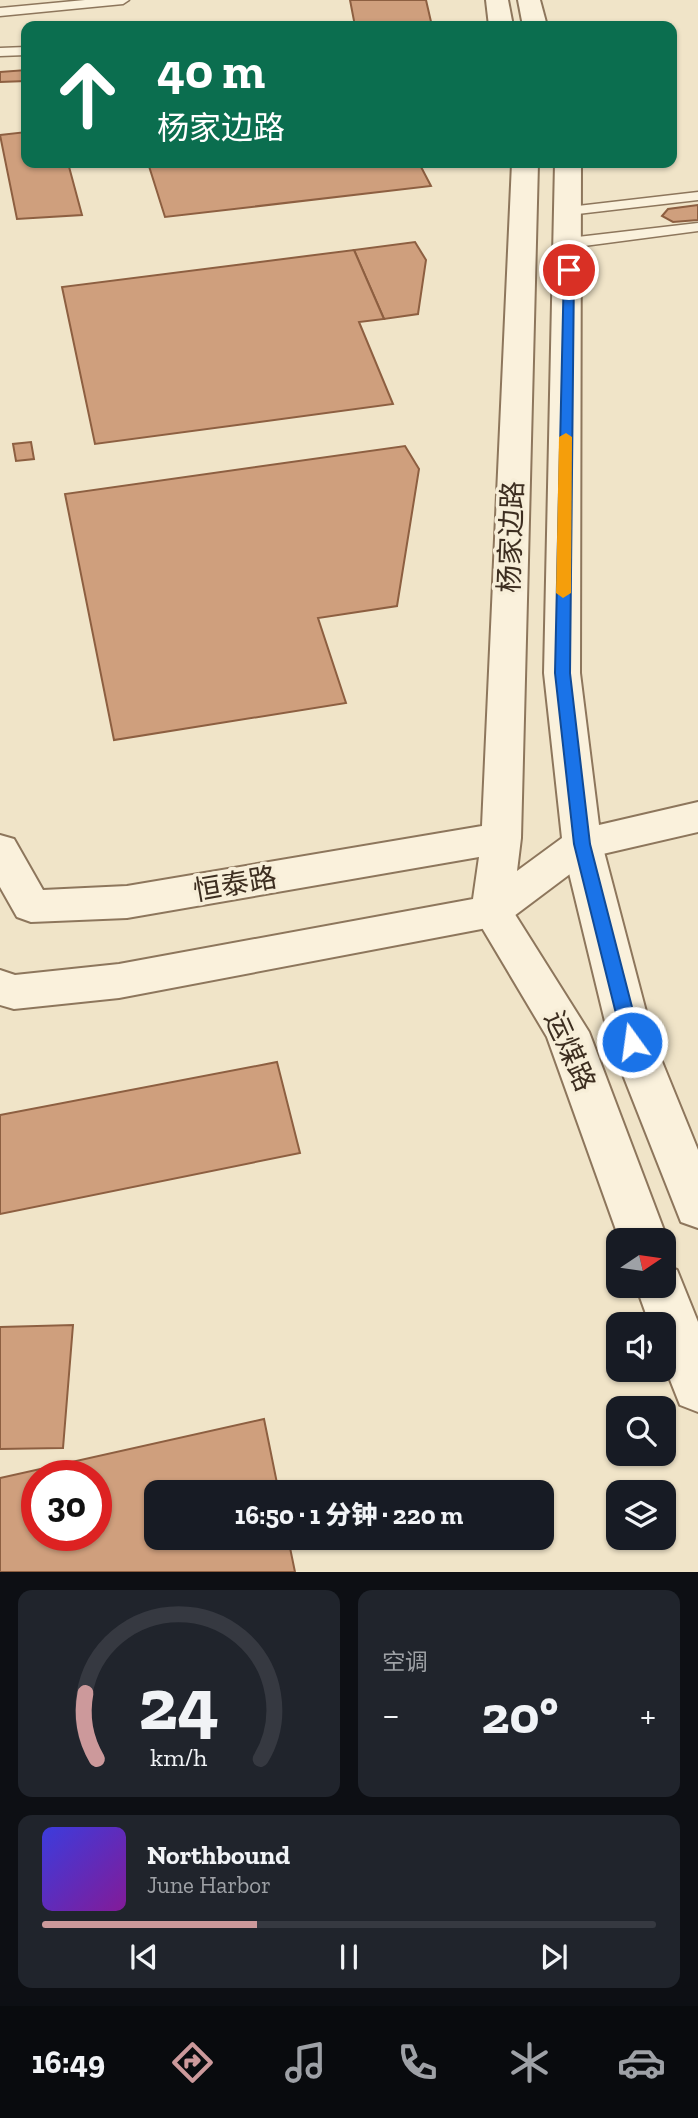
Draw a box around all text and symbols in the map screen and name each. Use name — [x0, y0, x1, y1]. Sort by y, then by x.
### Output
text: 40 m — [157, 42, 265, 101]
icon: ahead — [42, 49, 133, 140]
text: 杨家边路 — [157, 109, 285, 147]
pin — [539, 240, 599, 300]
icon: arrive — [550, 251, 588, 289]
street label: 杨家边路 — [493, 480, 529, 594]
street label: 恒泰路 — [191, 860, 279, 908]
position arrow — [595, 1005, 669, 1079]
street label: 运煤路 — [538, 1006, 602, 1096]
north arrow — [606, 1228, 676, 1298]
map controls — [606, 1228, 676, 1550]
button: sound — [606, 1312, 676, 1382]
button: search — [606, 1396, 676, 1466]
speed limit sign: 30 — [21, 1460, 112, 1551]
button: layers — [606, 1480, 676, 1550]
text: 16:50 · 1 分钟 · 220 m — [235, 1499, 463, 1531]
text: 空调 — [382, 1648, 428, 1676]
text: 24 — [139, 1661, 219, 1749]
text: 20° — [482, 1684, 558, 1746]
text: − — [382, 1692, 400, 1738]
text: + — [640, 1692, 656, 1738]
text: km/h — [150, 1742, 208, 1772]
text: Northbound — [147, 1839, 290, 1871]
text: June Harbor — [147, 1871, 271, 1899]
icon: previous — [125, 1938, 163, 1976]
icon: pause — [330, 1938, 368, 1976]
icon: next — [535, 1938, 573, 1976]
icon: directions — [168, 2038, 217, 2087]
icon: music — [281, 2038, 330, 2087]
icon: phone — [393, 2038, 442, 2087]
icon: climate — [505, 2038, 554, 2087]
icon: car — [617, 2038, 666, 2087]
text: 16:49 — [32, 2043, 105, 2081]

